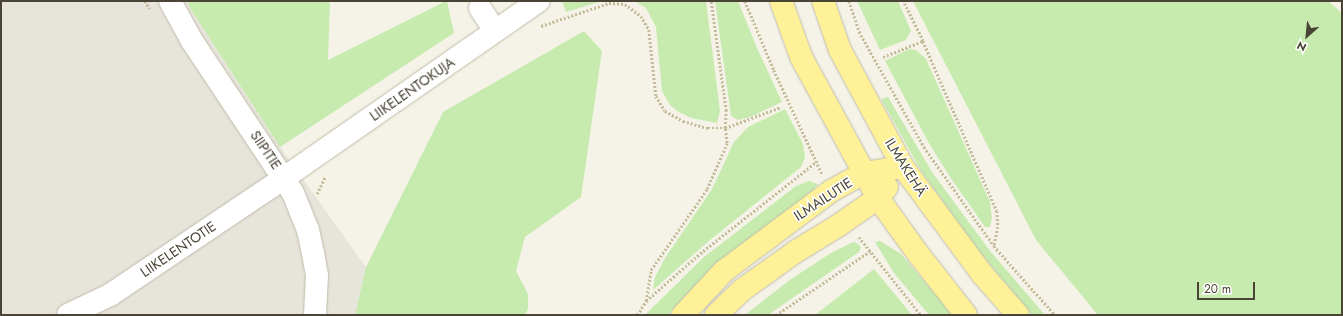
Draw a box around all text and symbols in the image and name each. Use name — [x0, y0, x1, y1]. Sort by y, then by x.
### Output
north arrow — [1287, 16, 1327, 56]
text: N — [1294, 38, 1309, 56]
street label: LIIKELENTOKUJA — [366, 54, 458, 124]
street label: SIIPITIE — [247, 127, 285, 173]
street label: ILMAKEHÄ — [882, 135, 930, 199]
street label: ILMAILUTIE — [791, 174, 855, 224]
street label: LIIKELENTOTIE — [137, 218, 219, 280]
scale bar — [1199, 274, 1257, 300]
text: 20 m — [1204, 280, 1231, 298]

